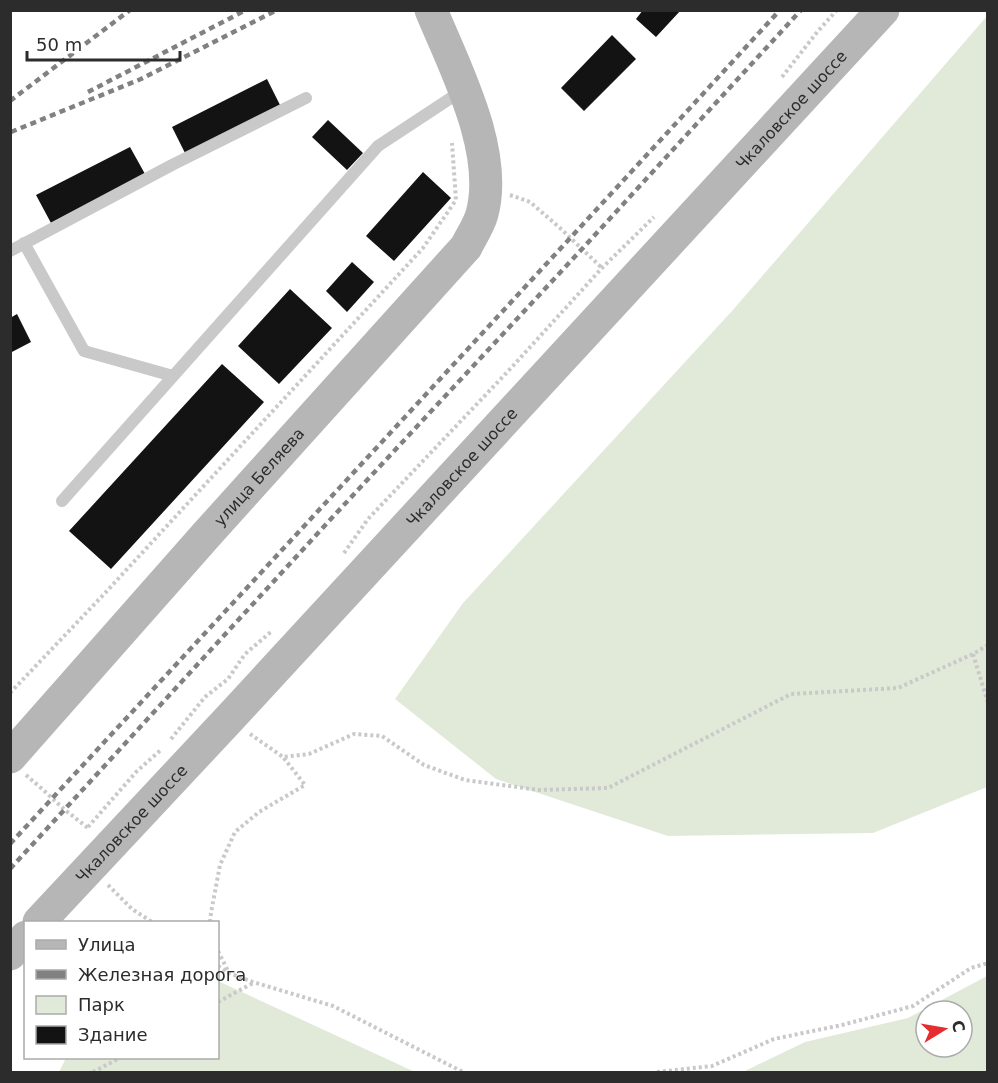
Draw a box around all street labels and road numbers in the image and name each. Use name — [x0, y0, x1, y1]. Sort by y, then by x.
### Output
street label: Чкаловское шоссе — [732, 47, 851, 173]
street label: Чкаловское шоссе — [402, 404, 521, 531]
street label: улица Беляева — [210, 424, 308, 530]
street label: Чкаловское шоссе — [72, 761, 192, 887]

